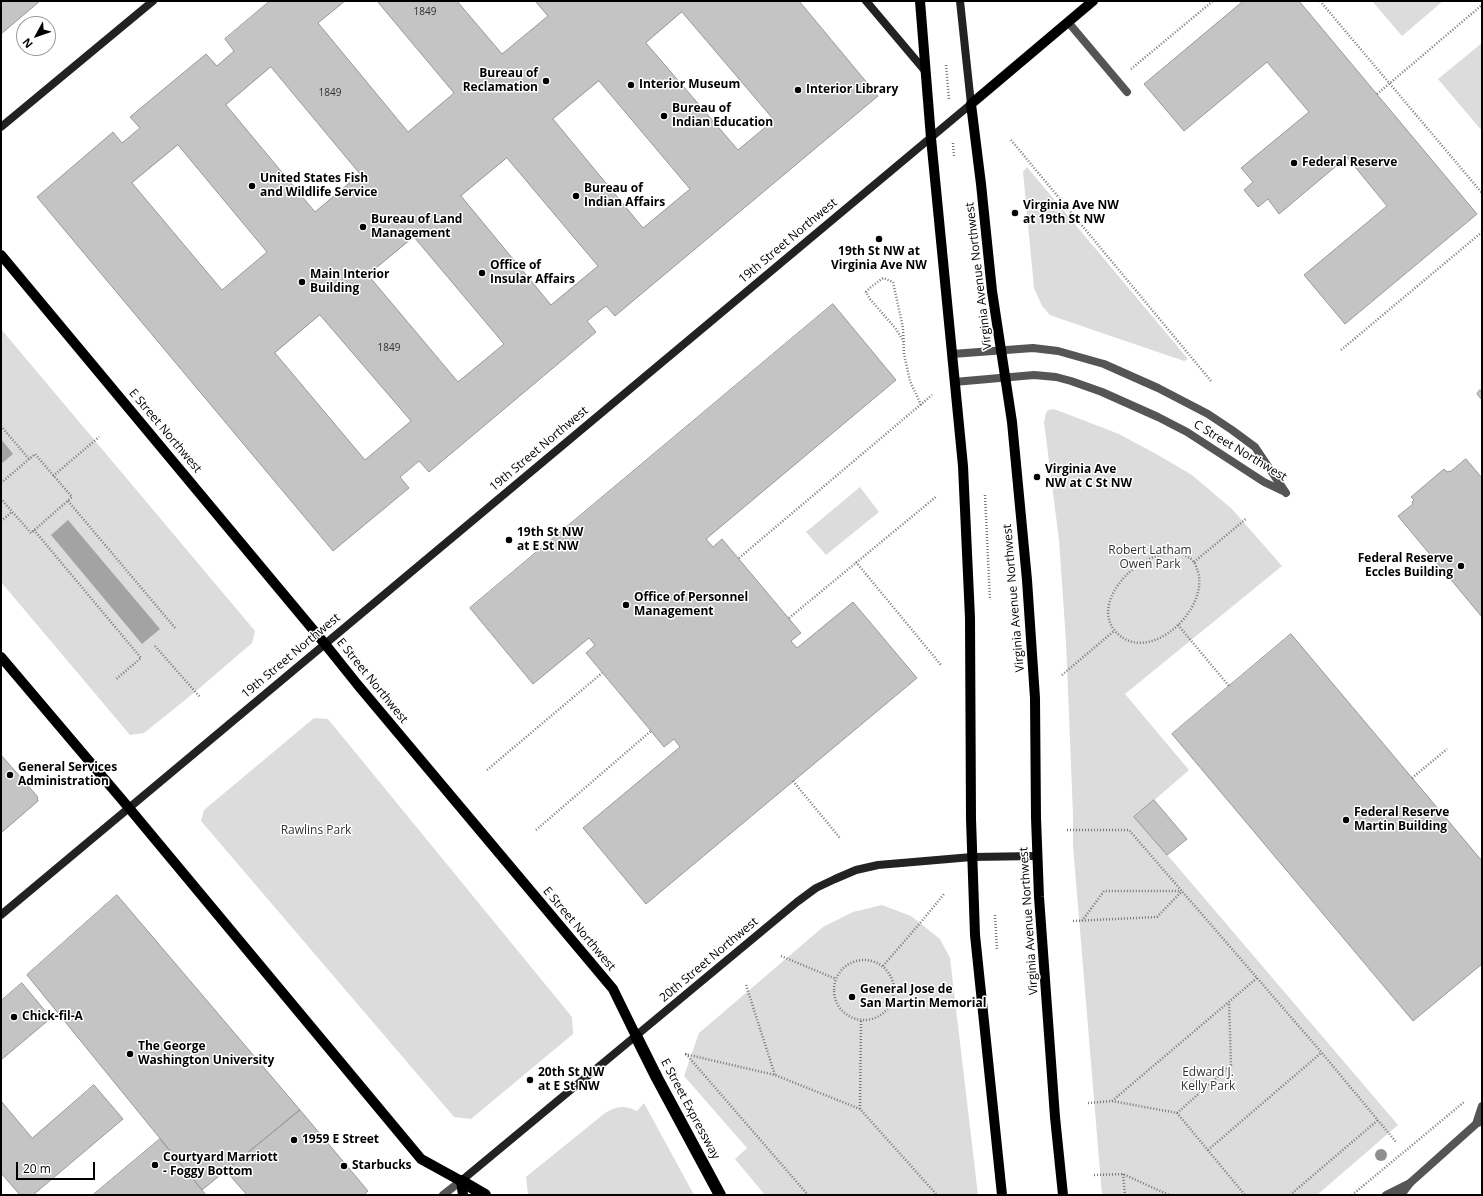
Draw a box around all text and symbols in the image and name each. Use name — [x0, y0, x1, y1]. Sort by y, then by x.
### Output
house number: 1849 — [414, 6, 436, 18]
north arrow — [16, 16, 56, 56]
text: N — [19, 35, 36, 52]
place label: Bureau of Reclamation — [463, 67, 538, 95]
marker: Bureau of Reclamation — [541, 76, 551, 86]
place label: Interior Museum — [639, 78, 740, 92]
marker: Interior Museum — [626, 80, 636, 90]
place label: Interior Library — [806, 83, 898, 97]
marker: Interior Library — [793, 85, 803, 95]
house number: 1849 — [319, 87, 341, 99]
place label: Bureau of Indian Education — [672, 102, 773, 130]
marker: Bureau of Indian Education — [659, 111, 669, 121]
place label: Federal Reserve — [1302, 156, 1397, 170]
marker: Federal Reserve — [1289, 158, 1299, 168]
place label: United States Fish and Wildlife Service — [260, 172, 377, 200]
marker: United States Fish and Wildlife Service — [247, 181, 257, 191]
place label: Bureau of Indian Affairs — [584, 182, 665, 210]
marker: Bureau of Indian Affairs — [571, 191, 581, 201]
street label: 19th Street Northwest — [736, 196, 840, 286]
place label: Virginia Ave NW at 19th St NW — [1023, 199, 1119, 227]
street label: Virginia Avenue Northwest — [963, 201, 995, 351]
marker: Virginia Ave NW at 19th St NW — [1010, 208, 1020, 218]
place label: Bureau of Land Management — [371, 213, 462, 241]
marker: Bureau of Land Management — [358, 222, 368, 232]
marker: 19th St NW at Virginia Ave NW — [874, 234, 884, 244]
place label: 19th St NW at Virginia Ave NW — [831, 245, 927, 273]
place label: Office of Insular Affairs — [490, 259, 575, 287]
place label: Main Interior Building — [310, 268, 389, 296]
marker: Office of Insular Affairs — [477, 268, 487, 278]
marker: Main Interior Building — [297, 277, 307, 287]
house number: 1849 — [378, 342, 400, 354]
street label: E Street Northwest — [126, 386, 204, 476]
street label: 19th Street Northwest — [487, 404, 591, 494]
street label: C Street Northwest — [1191, 417, 1289, 485]
place label: Virginia Ave NW at C St NW — [1045, 463, 1132, 491]
marker: Virginia Ave NW at C St NW — [1032, 472, 1042, 482]
street label: Virginia Avenue Northwest — [1000, 523, 1028, 673]
place label: 19th St NW at E St NW — [517, 526, 583, 554]
marker: 19th St NW at E St NW — [504, 535, 514, 545]
park label: Robert Latham Owen Park — [1108, 544, 1192, 572]
place label: Federal Reserve Eccles Building — [1358, 552, 1453, 580]
marker: Federal Reserve Eccles Building — [1456, 561, 1466, 571]
place label: Office of Personnel Management — [634, 591, 748, 619]
marker: Office of Personnel Management — [621, 600, 631, 610]
street label: 19th Street Northwest — [239, 611, 343, 701]
street label: E Street Northwest — [333, 636, 411, 726]
place label: General Services Administration — [18, 761, 117, 789]
marker: General Services Administration — [5, 770, 15, 780]
place label: Federal Reserve Martin Building — [1354, 806, 1449, 834]
marker: Federal Reserve Martin Building — [1341, 815, 1351, 825]
park label: Rawlins Park — [281, 824, 351, 838]
street label: Virginia Avenue Northwest — [1017, 846, 1041, 996]
street label: E Street Northwest — [540, 884, 618, 974]
street label: 20th Street Northwest — [657, 915, 761, 1005]
place label: General Jose de San Martin Memorial — [860, 983, 986, 1011]
marker: General Jose de San Martin Memorial — [847, 992, 857, 1002]
place label: Chick-fil-A — [22, 1010, 83, 1024]
marker: Chick-fil-A — [9, 1012, 19, 1022]
place label: The George Washington University — [138, 1040, 274, 1068]
marker: The George Washington University — [125, 1049, 135, 1059]
street label: E Street Expressway — [657, 1056, 723, 1162]
place label: 20th St NW at E St NW — [538, 1066, 604, 1094]
park label: Edward J. Kelly Park — [1181, 1066, 1235, 1094]
marker: 20th St NW at E St NW — [525, 1075, 535, 1085]
place label: 1959 E Street — [302, 1133, 379, 1147]
marker: 1959 E Street — [289, 1135, 299, 1145]
place label: Courtyard Marriott - Foggy Bottom — [163, 1151, 278, 1179]
scale bar — [18, 1154, 97, 1180]
place label: Starbucks — [352, 1159, 412, 1173]
text: 20 m — [23, 1160, 51, 1177]
marker: Courtyard Marriott - Foggy Bottom — [150, 1160, 160, 1170]
marker: Starbucks — [339, 1161, 349, 1171]

